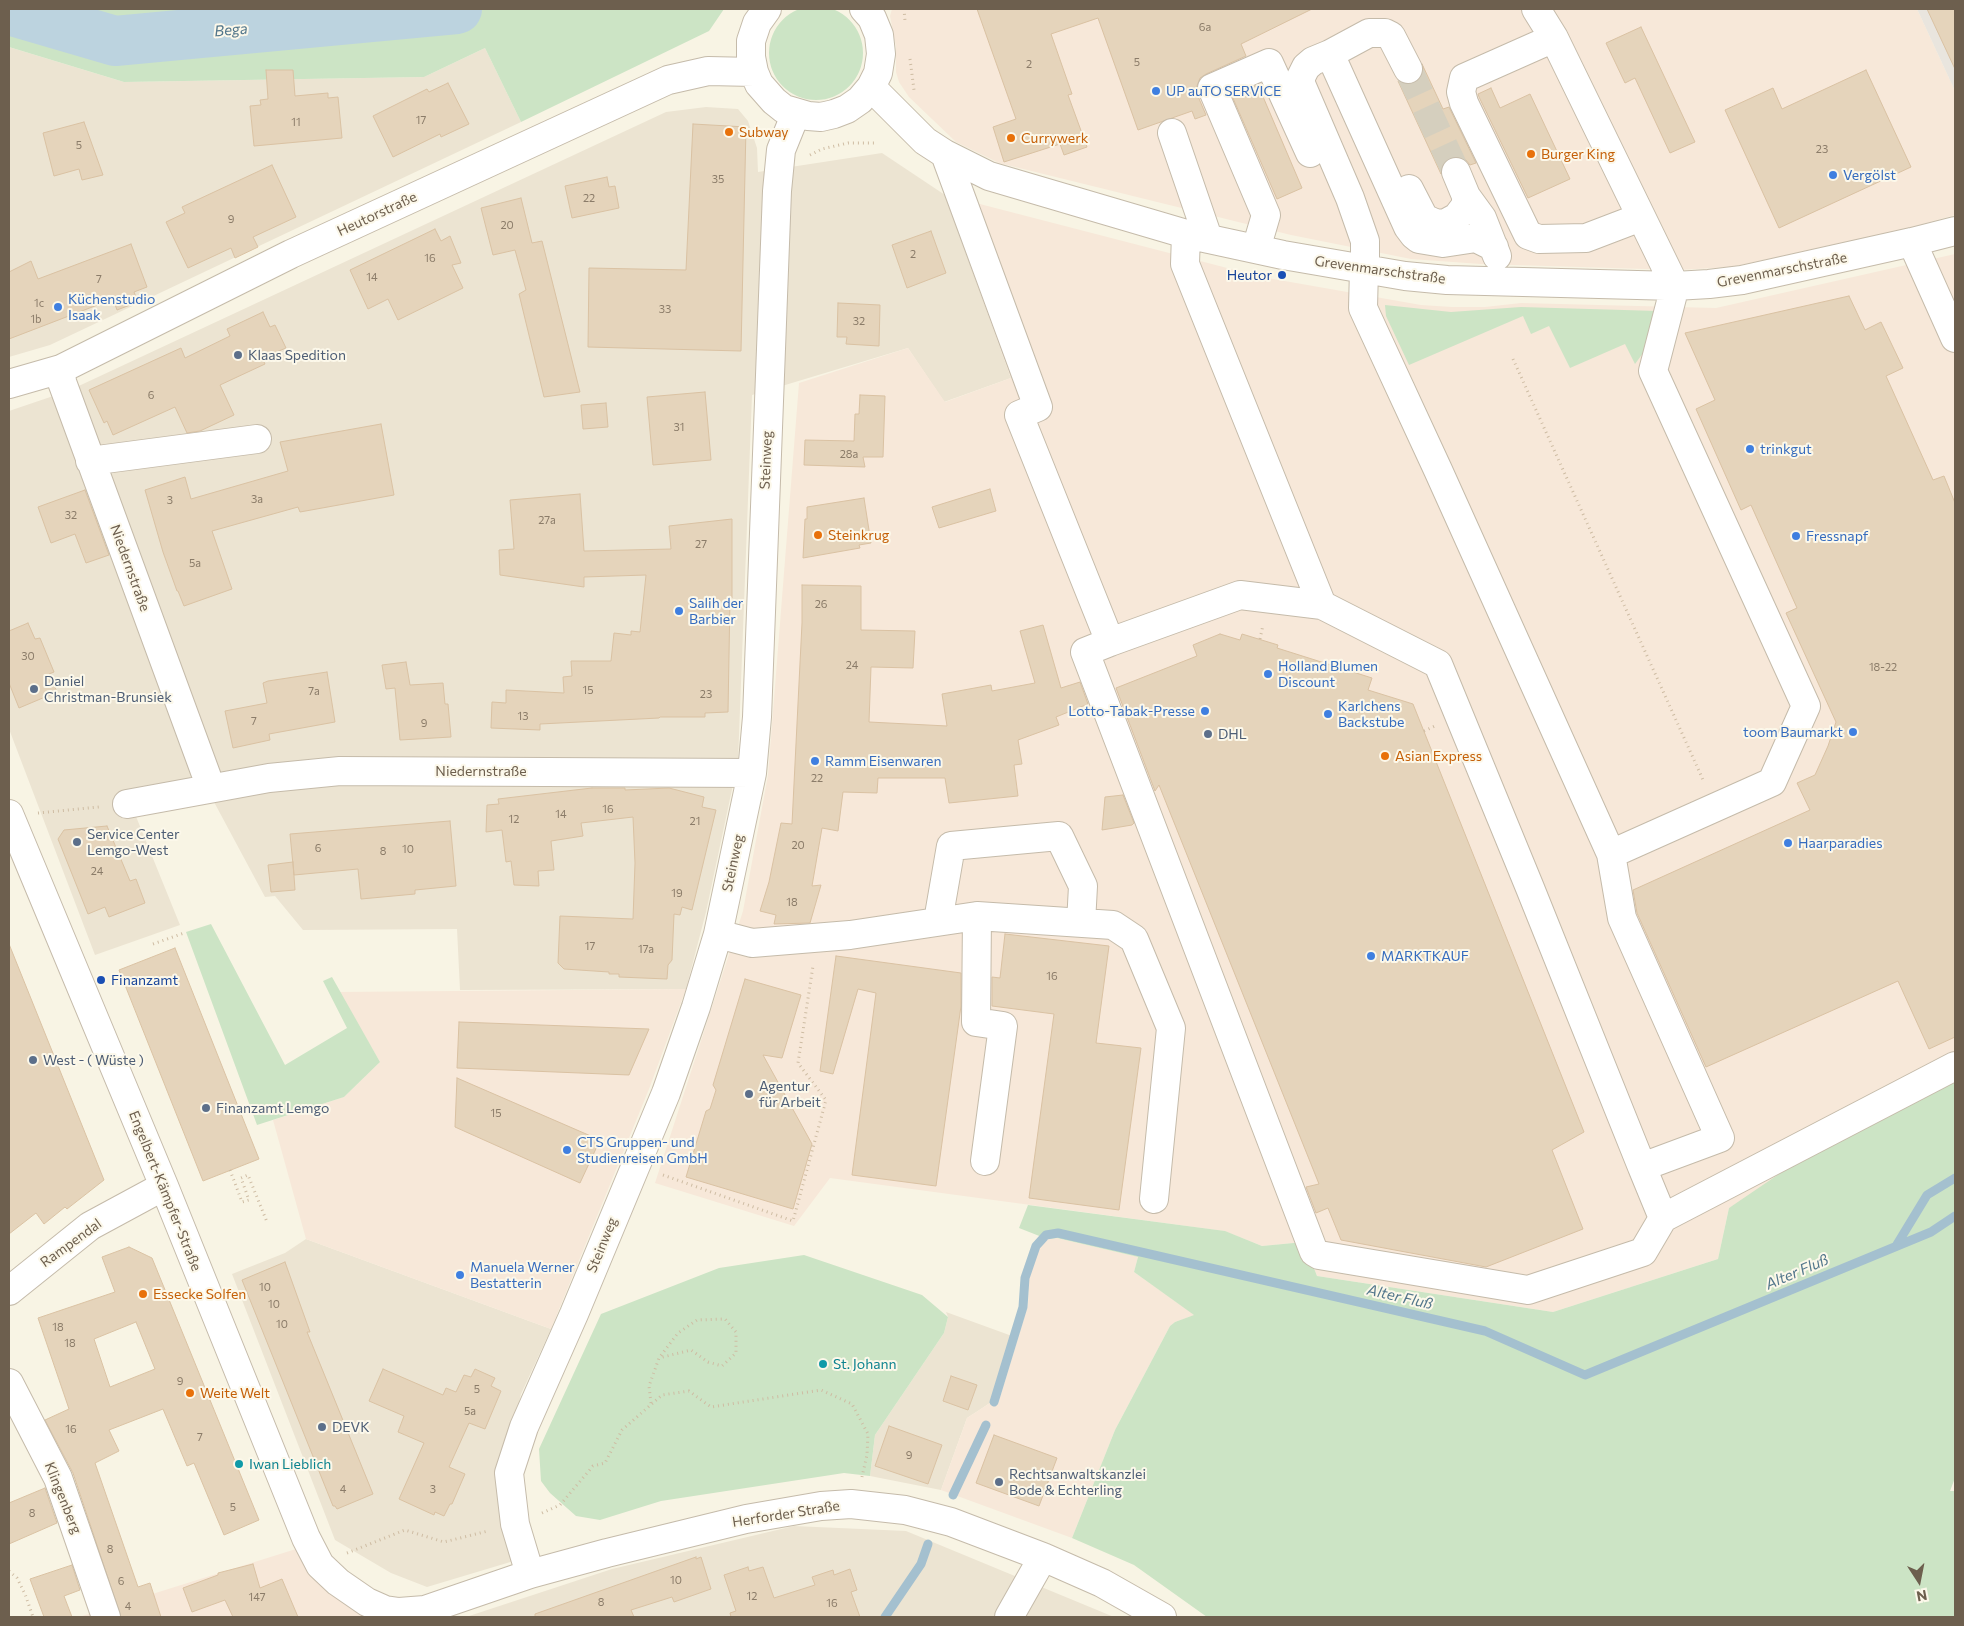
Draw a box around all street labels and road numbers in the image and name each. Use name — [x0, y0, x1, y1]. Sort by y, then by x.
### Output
street label: Heutorstraße — [335, 188, 419, 240]
street label: Grevenmarschstraße — [1716, 249, 1848, 291]
street label: Grevenmarschstraße — [1313, 252, 1447, 288]
street label: Steinweg — [757, 430, 775, 490]
street label: Niedernstraße — [106, 522, 154, 614]
street label: Niedernstraße — [435, 763, 527, 779]
street label: Steinweg — [719, 833, 747, 893]
street label: Engelbert-Kämpfer-Straße — [125, 1108, 205, 1274]
street label: Rampendal — [37, 1215, 105, 1271]
street label: Steinweg — [583, 1215, 621, 1275]
street label: Klingenberg — [41, 1459, 85, 1537]
street label: Herforder Straße — [731, 1497, 841, 1531]

